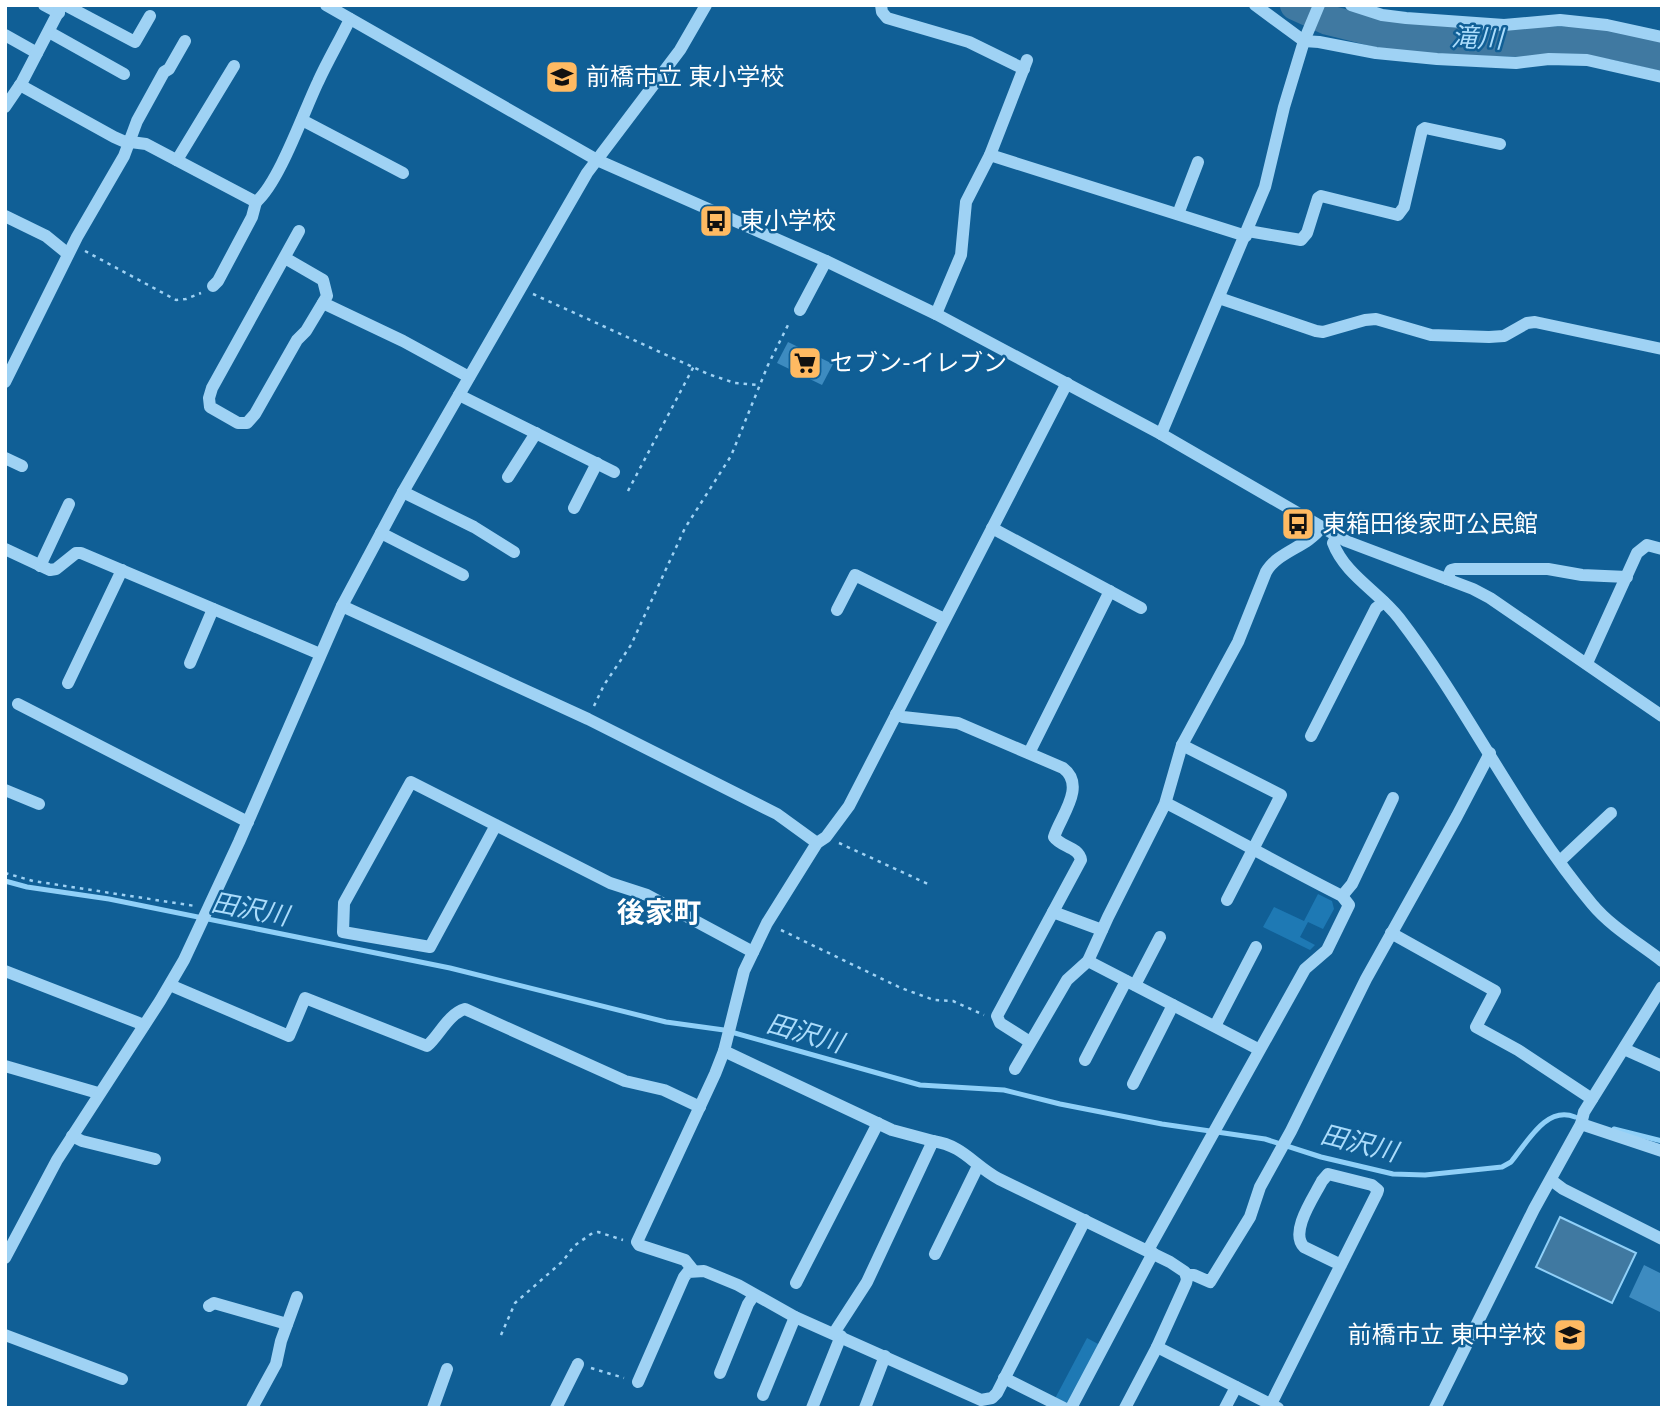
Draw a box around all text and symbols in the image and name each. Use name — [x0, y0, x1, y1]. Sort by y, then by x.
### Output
water label: 滝川 — [1450, 20, 1507, 54]
school or university icon: 前橋市立 東小学校 — [543, 58, 581, 96]
place label: 前橋市立 東小学校 — [586, 61, 784, 90]
bus stop icon: 東小学校 — [697, 202, 735, 240]
place label: 東小学校 — [740, 205, 836, 234]
supermarket icon: セブン-イレブン — [786, 344, 824, 382]
place label: セブン-イレブン — [830, 347, 1007, 376]
bus stop icon: 東箱田後家町公民館 — [1279, 505, 1317, 543]
place label: 東箱田後家町公民館 — [1322, 508, 1538, 537]
water label: 田沢川 — [209, 885, 294, 932]
district label: 後家町 — [617, 894, 701, 928]
water label: 田沢川 — [763, 1006, 850, 1059]
water label: 田沢川 — [1318, 1117, 1404, 1168]
school or university icon: 前橋市立 東中学校 — [1551, 1316, 1589, 1354]
place label: 前橋市立 東中学校 — [1348, 1319, 1546, 1348]

